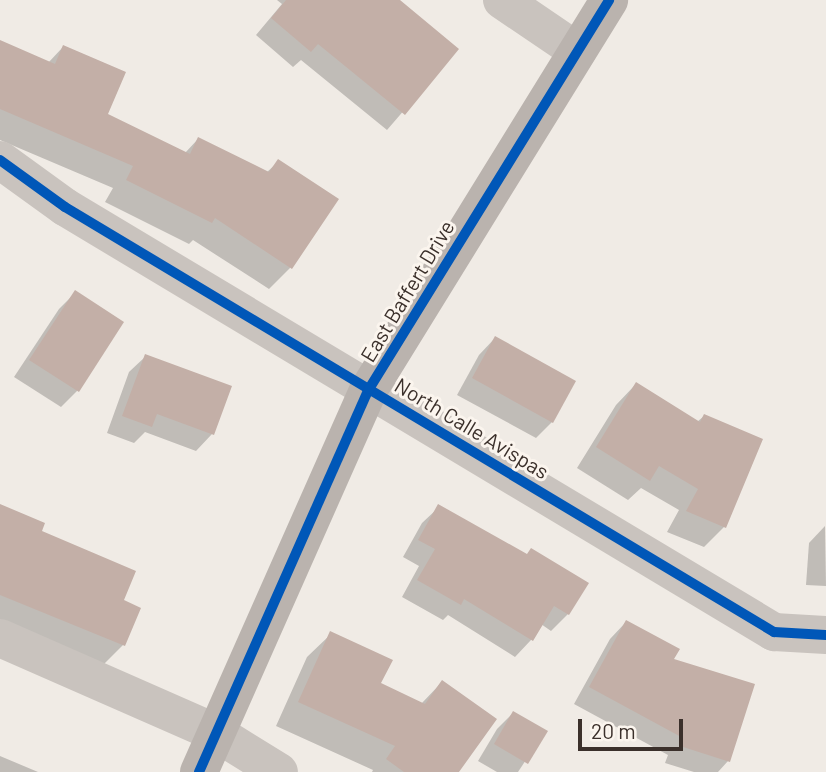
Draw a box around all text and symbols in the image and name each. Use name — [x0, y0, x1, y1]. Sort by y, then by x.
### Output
street label: East Baffert Drive — [355, 216, 459, 366]
street label: North Calle Avispas — [390, 372, 554, 484]
scale bar — [581, 706, 686, 750]
text: 20 m — [591, 718, 636, 743]

